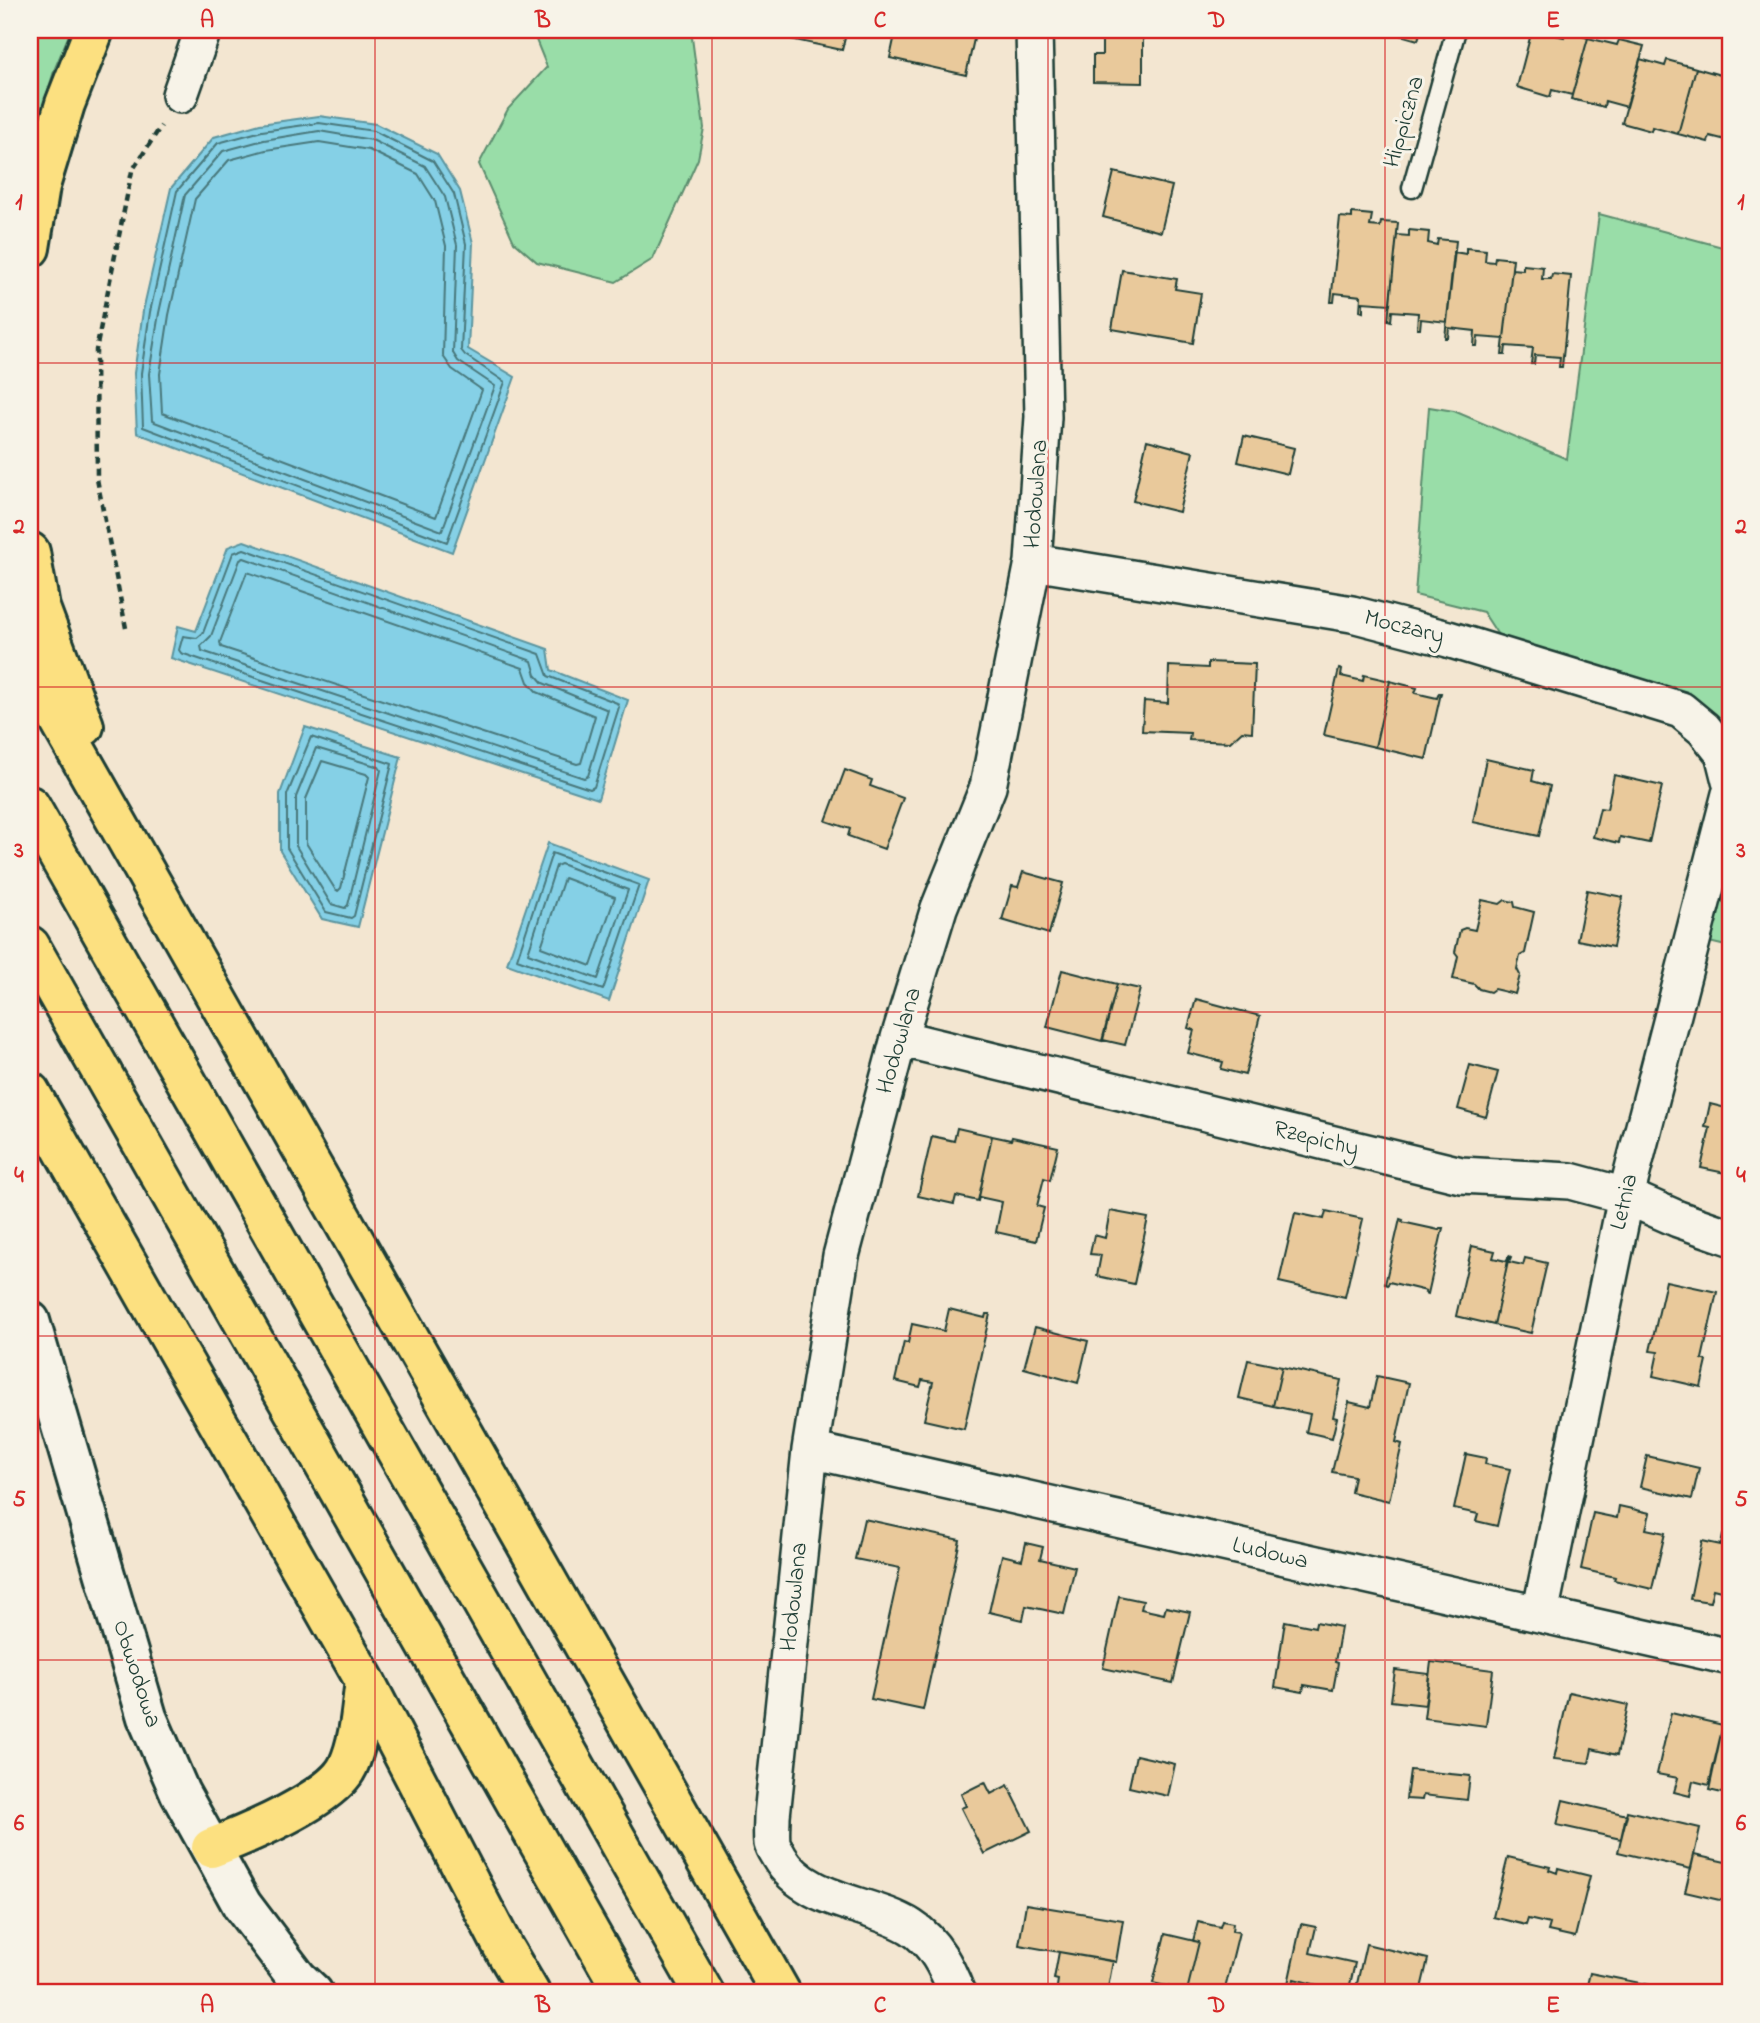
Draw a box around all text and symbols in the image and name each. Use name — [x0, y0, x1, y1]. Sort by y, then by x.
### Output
text: A — [200, 5, 214, 38]
text: B — [534, 5, 551, 38]
text: C — [874, 5, 887, 38]
text: D — [1208, 5, 1225, 38]
text: E — [1546, 5, 1560, 38]
street label: Hippiczna — [1375, 72, 1435, 172]
text: 1 — [15, 187, 23, 220]
text: 1 — [1737, 187, 1745, 220]
street label: Hodowlana — [1016, 438, 1058, 550]
text: 2 — [12, 511, 25, 544]
text: 2 — [1734, 511, 1747, 544]
street label: Moczary — [1360, 601, 1448, 656]
text: 3 — [13, 835, 24, 868]
text: 3 — [1735, 835, 1746, 868]
street label: Hodowlana — [868, 984, 932, 1098]
street label: Rzepichy — [1269, 1113, 1362, 1168]
text: 4 — [14, 1160, 24, 1193]
text: 4 — [1736, 1160, 1746, 1193]
street label: Letnia — [1602, 1170, 1648, 1234]
text: 5 — [12, 1484, 26, 1517]
text: 5 — [1734, 1484, 1748, 1517]
street label: Ludowa — [1228, 1528, 1312, 1580]
street label: Hodowlana — [772, 1541, 818, 1653]
street label: Obwodowa — [102, 1616, 170, 1732]
text: 6 — [14, 1808, 25, 1841]
text: 6 — [1736, 1808, 1747, 1841]
text: A — [200, 1990, 214, 2023]
text: B — [534, 1990, 551, 2023]
text: C — [874, 1990, 887, 2023]
text: D — [1208, 1990, 1225, 2023]
text: E — [1546, 1990, 1560, 2023]

